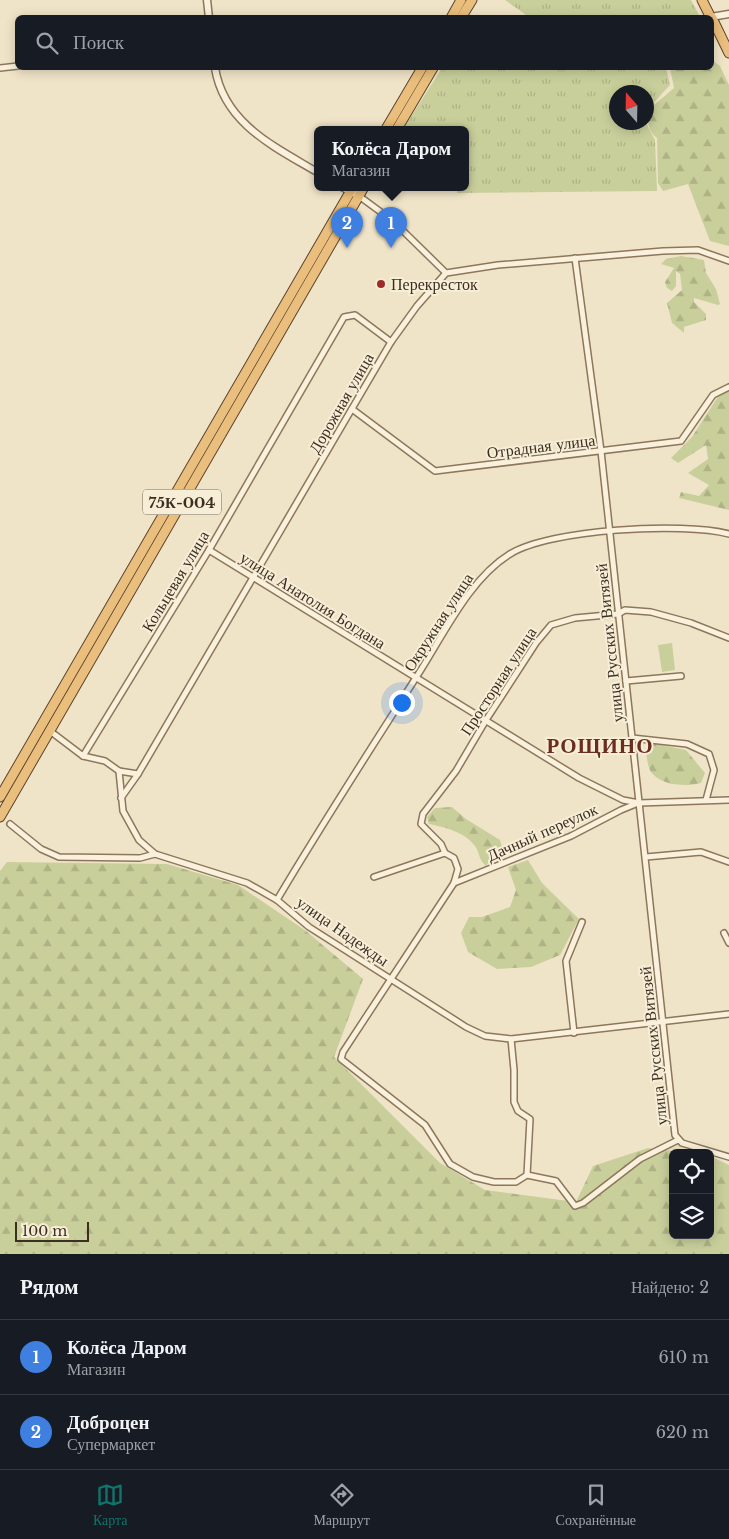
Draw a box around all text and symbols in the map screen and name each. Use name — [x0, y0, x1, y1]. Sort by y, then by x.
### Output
search box — [15, 15, 714, 70]
icon: search — [33, 29, 61, 57]
text: Поиск — [73, 31, 124, 54]
north arrow — [609, 85, 654, 130]
popup — [314, 126, 469, 191]
text: Колёса Даром — [332, 137, 451, 160]
text: Магазин — [332, 160, 390, 180]
pin: 2 — [331, 207, 363, 248]
pin: 1 — [375, 207, 407, 248]
place label: Перекресток — [391, 274, 478, 294]
marker: Перекресток — [375, 278, 387, 290]
street label: Дорожная улица — [304, 349, 378, 457]
street label: Отрадная улица — [486, 429, 596, 463]
road number: 75К-004 — [143, 490, 221, 514]
street label: Кольцевая улица — [137, 527, 213, 635]
street label: улица Анатолия Богдана — [237, 547, 389, 653]
street label: улица Русских Витязей — [591, 562, 627, 723]
street label: Окружная улица — [399, 569, 477, 675]
street label: Просторная улица — [456, 623, 540, 739]
your location — [389, 690, 415, 716]
district label: РОЩИНО — [546, 733, 654, 759]
street label: Дачный переулок — [483, 799, 601, 865]
street label: улица Надежды — [293, 892, 393, 970]
street label: улица Русских Витязей — [635, 965, 671, 1126]
map controls — [669, 1149, 714, 1239]
button: locate — [669, 1149, 714, 1194]
button: layers — [669, 1194, 714, 1239]
scale bar — [15, 1219, 89, 1242]
text: 100 m — [22, 1222, 67, 1240]
text: Рядом — [20, 1274, 79, 1300]
text: Найдено: 2 — [631, 1277, 709, 1297]
text: Колёса Даром — [67, 1336, 187, 1359]
text: 1 — [33, 1347, 39, 1367]
text: 610 m — [658, 1347, 709, 1367]
text: Магазин — [67, 1359, 125, 1379]
text: Доброцен — [67, 1411, 149, 1434]
text: 2 — [31, 1422, 41, 1442]
text: 620 m — [656, 1422, 709, 1442]
text: Супермаркет — [67, 1434, 155, 1454]
tab: Карта — [93, 1481, 128, 1529]
tab: Маршрут — [313, 1481, 370, 1529]
tab: Сохранённые — [556, 1481, 636, 1529]

